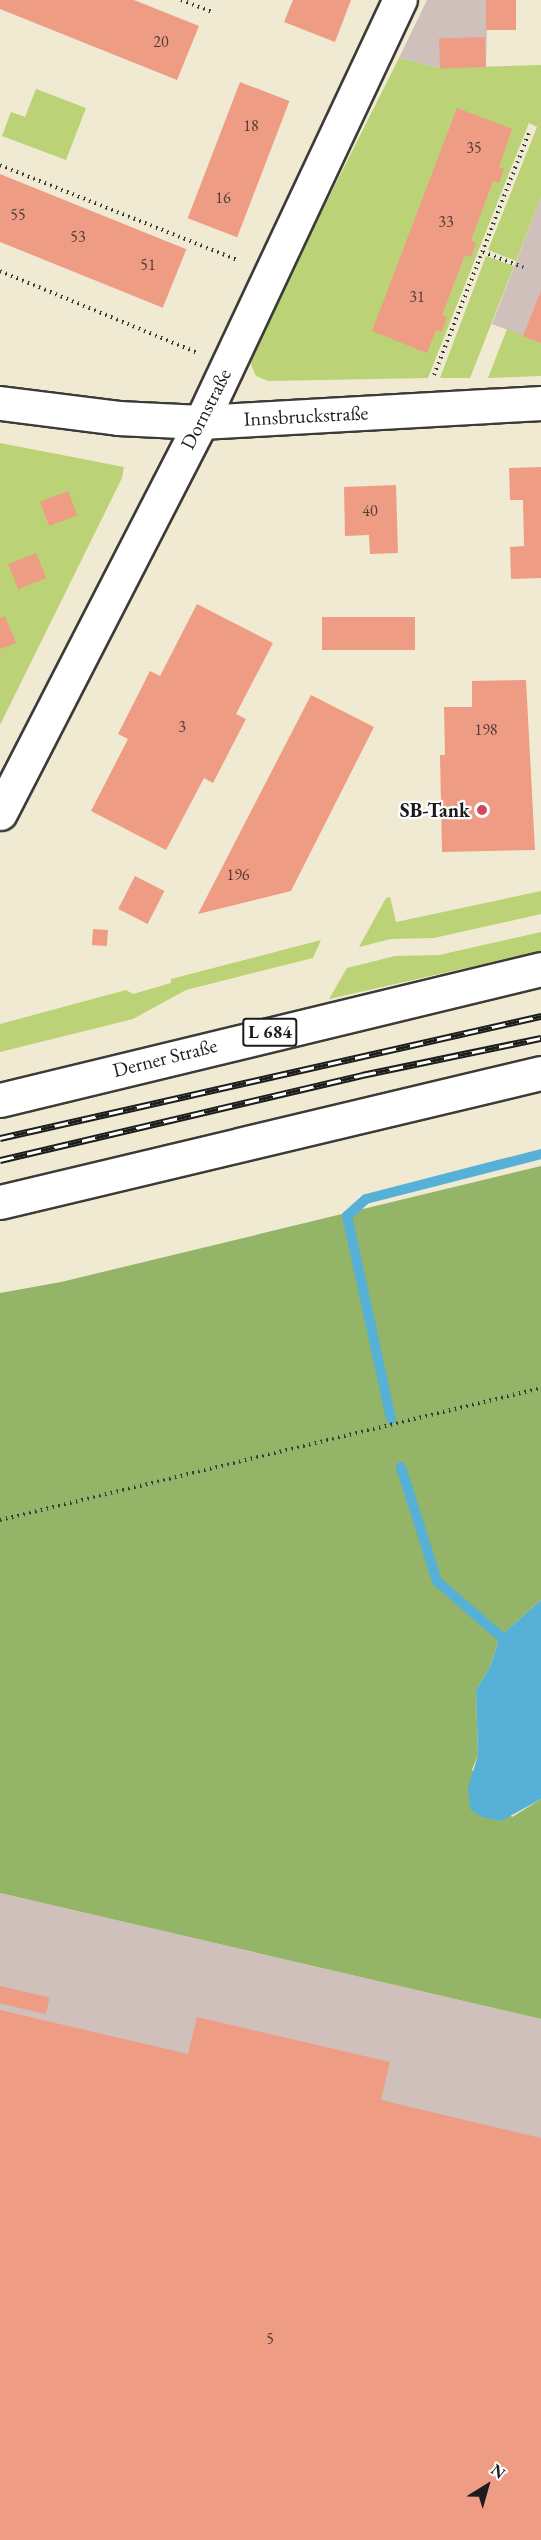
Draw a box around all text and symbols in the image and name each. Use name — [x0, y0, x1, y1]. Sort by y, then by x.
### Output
house number: 20 — [153, 32, 169, 52]
house number: 18 — [243, 116, 259, 136]
house number: 35 — [466, 138, 482, 158]
house number: 16 — [215, 188, 231, 208]
house number: 55 — [10, 205, 26, 225]
house number: 33 — [438, 212, 454, 232]
house number: 53 — [70, 227, 86, 247]
house number: 51 — [140, 255, 156, 275]
house number: 31 — [409, 287, 425, 307]
street label: Dornstraße — [175, 365, 237, 453]
street label: Innsbruckstraße — [243, 401, 369, 431]
house number: 40 — [362, 501, 378, 521]
house number: 3 — [178, 717, 186, 737]
house number: 198 — [474, 720, 498, 740]
place label: SB-Tank — [400, 798, 470, 822]
marker: SB-Tank — [475, 803, 489, 817]
house number: 196 — [226, 865, 250, 885]
road number: L 684 — [242, 1017, 298, 1047]
street label: Derner Straße — [110, 1033, 220, 1083]
house number: 5 — [266, 2329, 274, 2349]
north arrow — [457, 2456, 517, 2516]
text: N — [487, 2459, 510, 2484]

